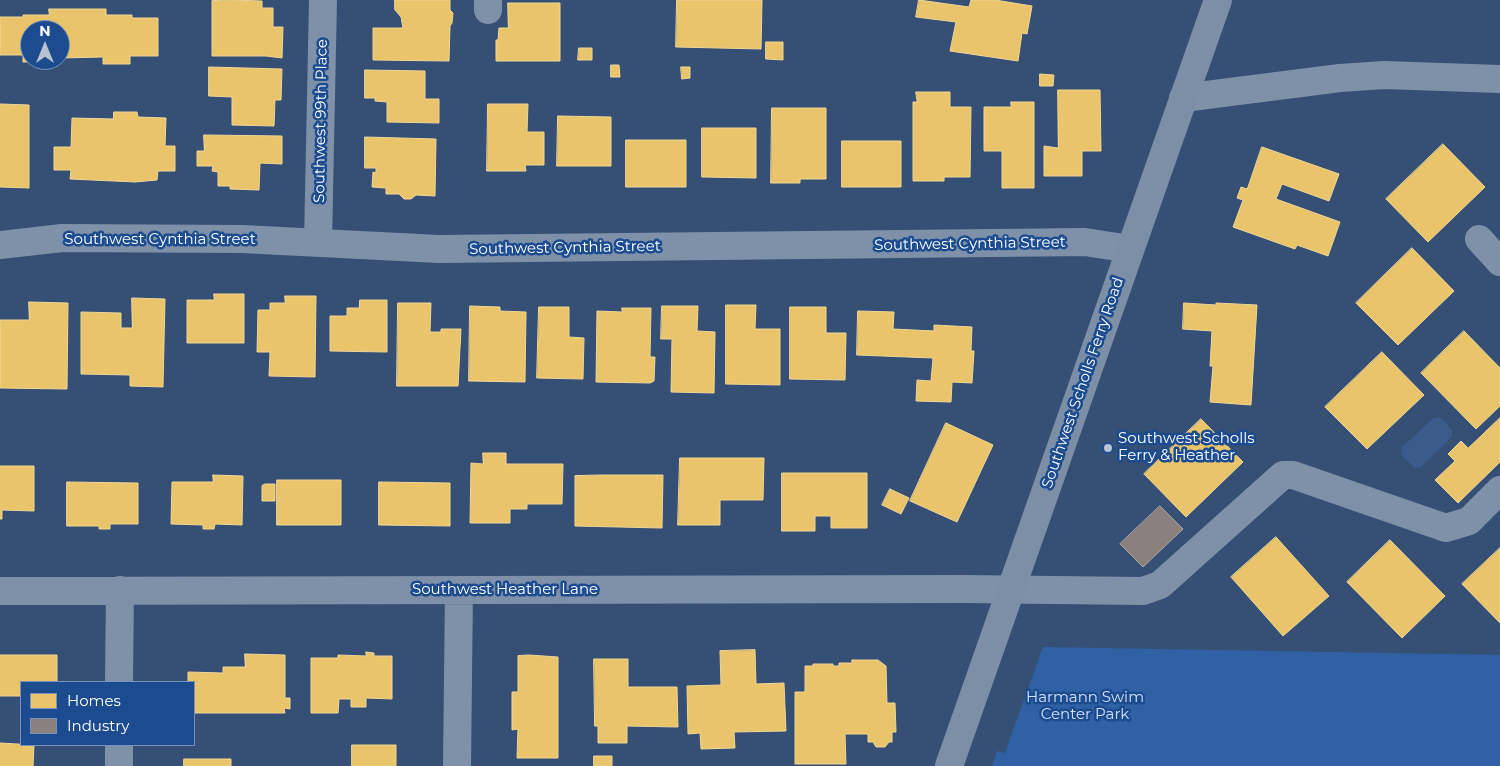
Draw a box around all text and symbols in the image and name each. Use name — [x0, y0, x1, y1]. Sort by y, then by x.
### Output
north arrow — [20, 20, 70, 70]
text: N — [39, 22, 51, 40]
street label: Southwest 99th Place — [311, 39, 331, 203]
street label: Southwest Cynthia Street — [64, 231, 256, 249]
street label: Southwest Cynthia Street — [874, 233, 1066, 255]
street label: Southwest Cynthia Street — [469, 237, 661, 259]
street label: Southwest Scholls Ferry Road — [1038, 275, 1128, 491]
place label: Southwest Scholls Ferry & Heather — [1118, 430, 1255, 465]
marker: Southwest Scholls Ferry & Heather — [1102, 442, 1114, 454]
street label: Southwest Heather Lane — [412, 581, 598, 599]
legend — [20, 681, 195, 746]
park label: Harmann Swim Center Park — [1026, 689, 1144, 724]
text: Homes — [67, 691, 121, 710]
text: Industry — [67, 716, 129, 735]

